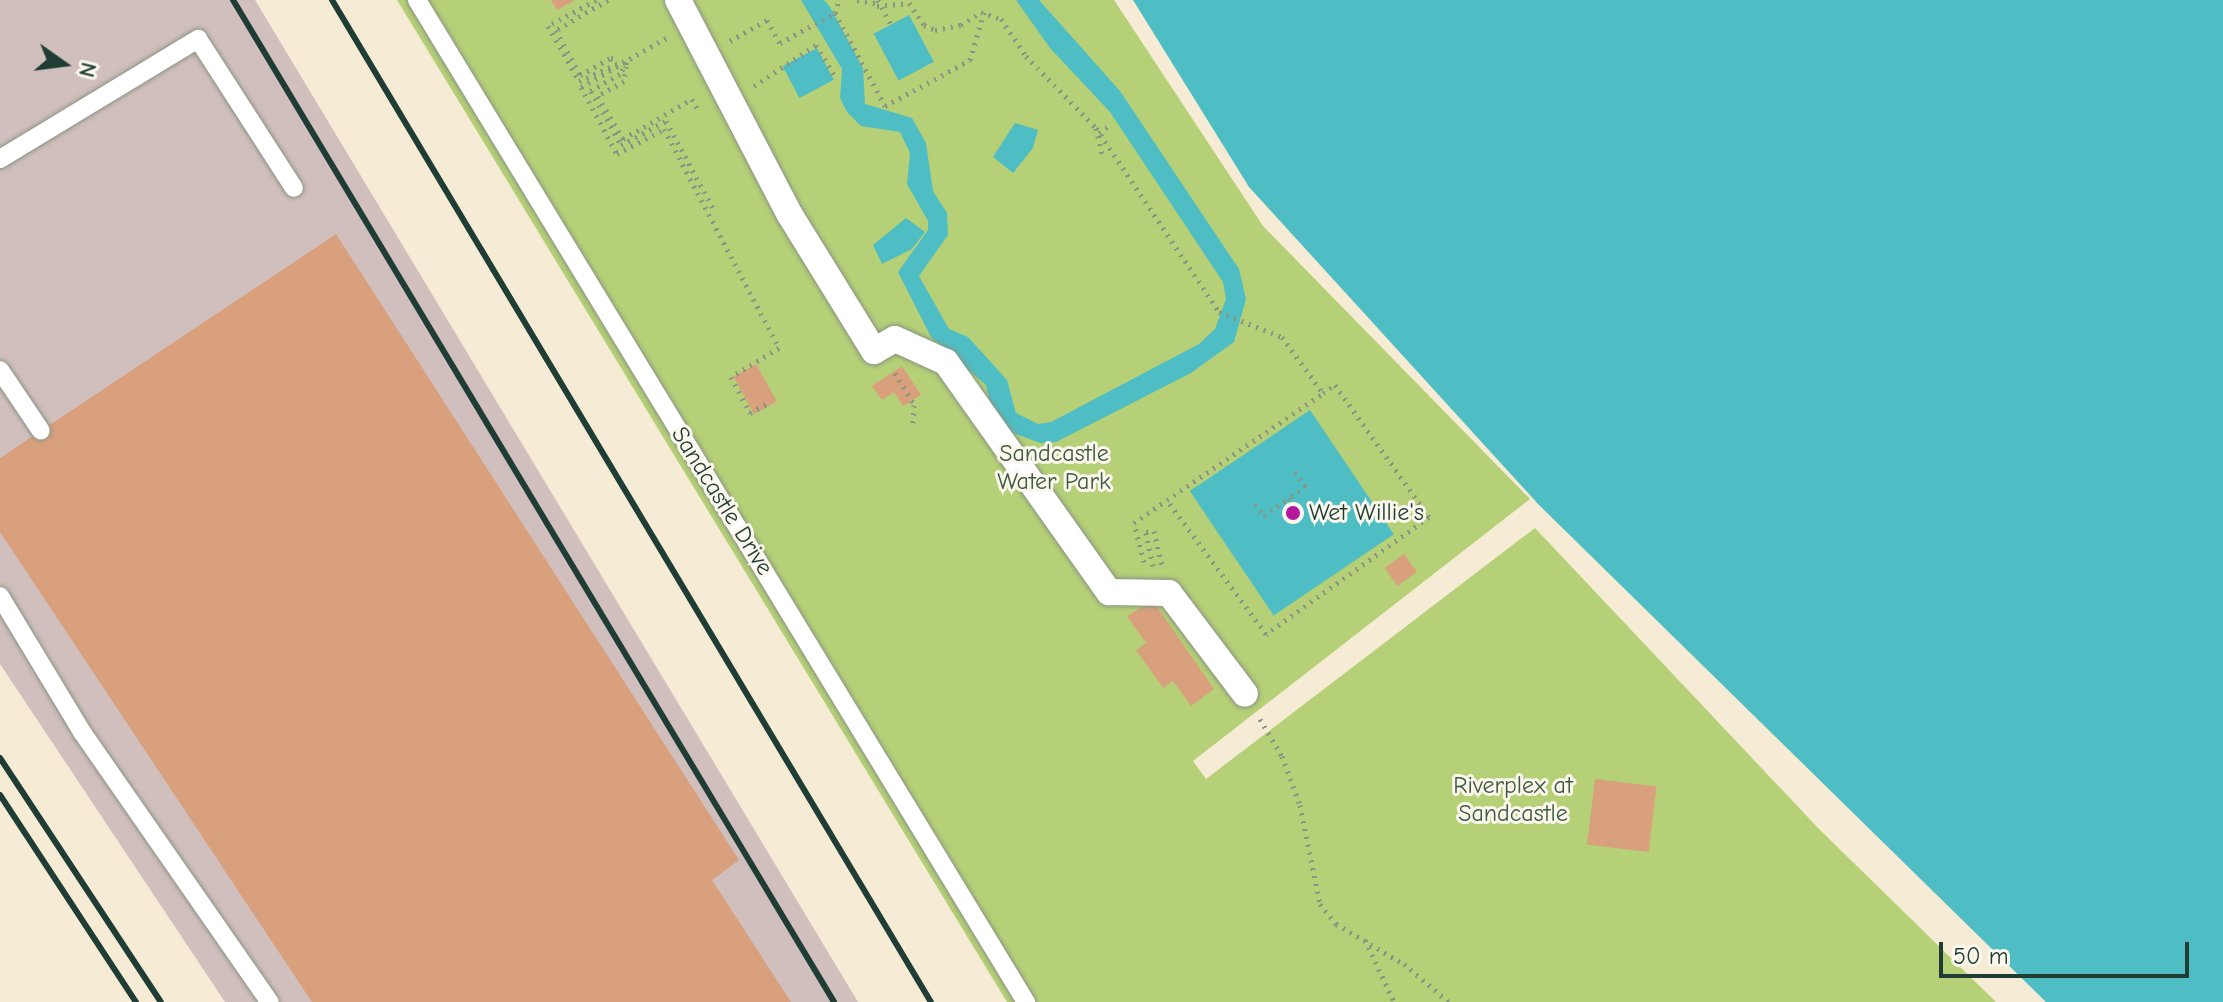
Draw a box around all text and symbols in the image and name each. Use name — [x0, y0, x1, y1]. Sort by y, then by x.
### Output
north arrow — [24, 24, 104, 104]
text: N — [73, 60, 102, 80]
street label: Sandcastle Drive — [665, 422, 779, 580]
park label: Sandcastle Water Park — [997, 440, 1111, 496]
place label: Wet Willie's — [1309, 499, 1424, 527]
marker: Wet Willie's — [1284, 504, 1302, 522]
park label: Riverplex at Sandcastle — [1453, 772, 1573, 828]
scale bar — [1943, 926, 2193, 976]
text: 50 m — [1953, 942, 2009, 970]

